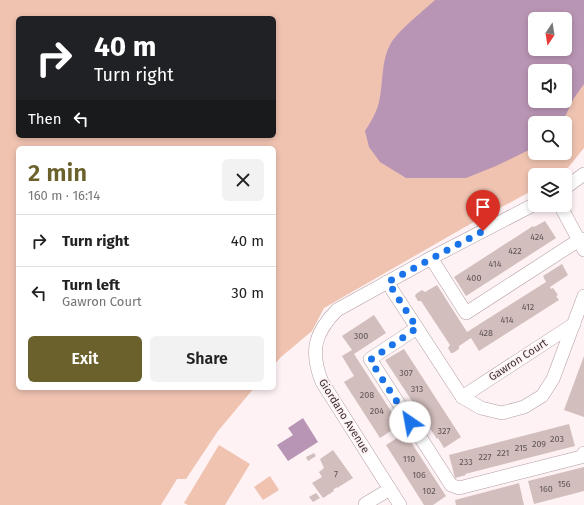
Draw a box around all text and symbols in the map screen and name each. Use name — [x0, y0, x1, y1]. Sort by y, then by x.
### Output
north arrow — [528, 12, 572, 56]
map controls — [528, 12, 572, 212]
text: 40 m — [94, 30, 157, 63]
icon: right — [28, 32, 80, 84]
text: Turn right — [94, 64, 174, 86]
button: sound — [528, 64, 572, 108]
icon: left — [70, 108, 92, 130]
text: Then — [28, 110, 62, 128]
button: search — [528, 116, 572, 160]
text: 2 min — [28, 159, 87, 187]
button: close — [222, 159, 264, 201]
button: layers — [528, 168, 572, 212]
text: 160 m · 16:14 — [28, 188, 100, 203]
pin — [466, 190, 500, 231]
icon: arrive — [472, 196, 494, 218]
icon: right — [28, 230, 50, 252]
text: Turn right — [62, 232, 129, 250]
text: 40 m — [231, 232, 264, 250]
house number: 424 — [530, 232, 544, 242]
house number: 422 — [508, 246, 522, 256]
house number: 414 — [489, 259, 502, 269]
house number: 400 — [467, 273, 481, 283]
text: Turn left — [62, 276, 120, 294]
icon: left — [28, 282, 50, 304]
text: 30 m — [231, 284, 264, 302]
text: Gawron Court — [62, 294, 142, 309]
house number: 412 — [522, 302, 534, 312]
house number: 414 — [501, 315, 514, 325]
house number: 428 — [479, 328, 493, 338]
house number: 300 — [354, 331, 368, 341]
button: Exit — [28, 336, 142, 382]
button: Share — [150, 336, 264, 382]
street label: Gawron Court — [486, 336, 550, 384]
house number: 307 — [399, 368, 413, 378]
street label: Giordano Avenue — [316, 376, 372, 456]
house number: 313 — [411, 384, 423, 394]
house number: 208 — [360, 390, 374, 400]
position arrow — [389, 401, 431, 443]
house number: 204 — [370, 406, 384, 416]
house number: 327 — [438, 426, 450, 436]
house number: 203 — [550, 434, 564, 444]
house number: 209 — [532, 439, 546, 449]
house number: 215 — [515, 443, 528, 453]
house number: 221 — [497, 448, 509, 458]
house number: 227 — [479, 452, 491, 462]
house number: 110 — [403, 454, 415, 464]
house number: 233 — [459, 457, 473, 467]
house number: 7 — [334, 469, 338, 479]
house number: 106 — [412, 470, 426, 480]
house number: 156 — [557, 479, 571, 489]
house number: 160 — [539, 484, 553, 494]
house number: 102 — [422, 486, 436, 496]

